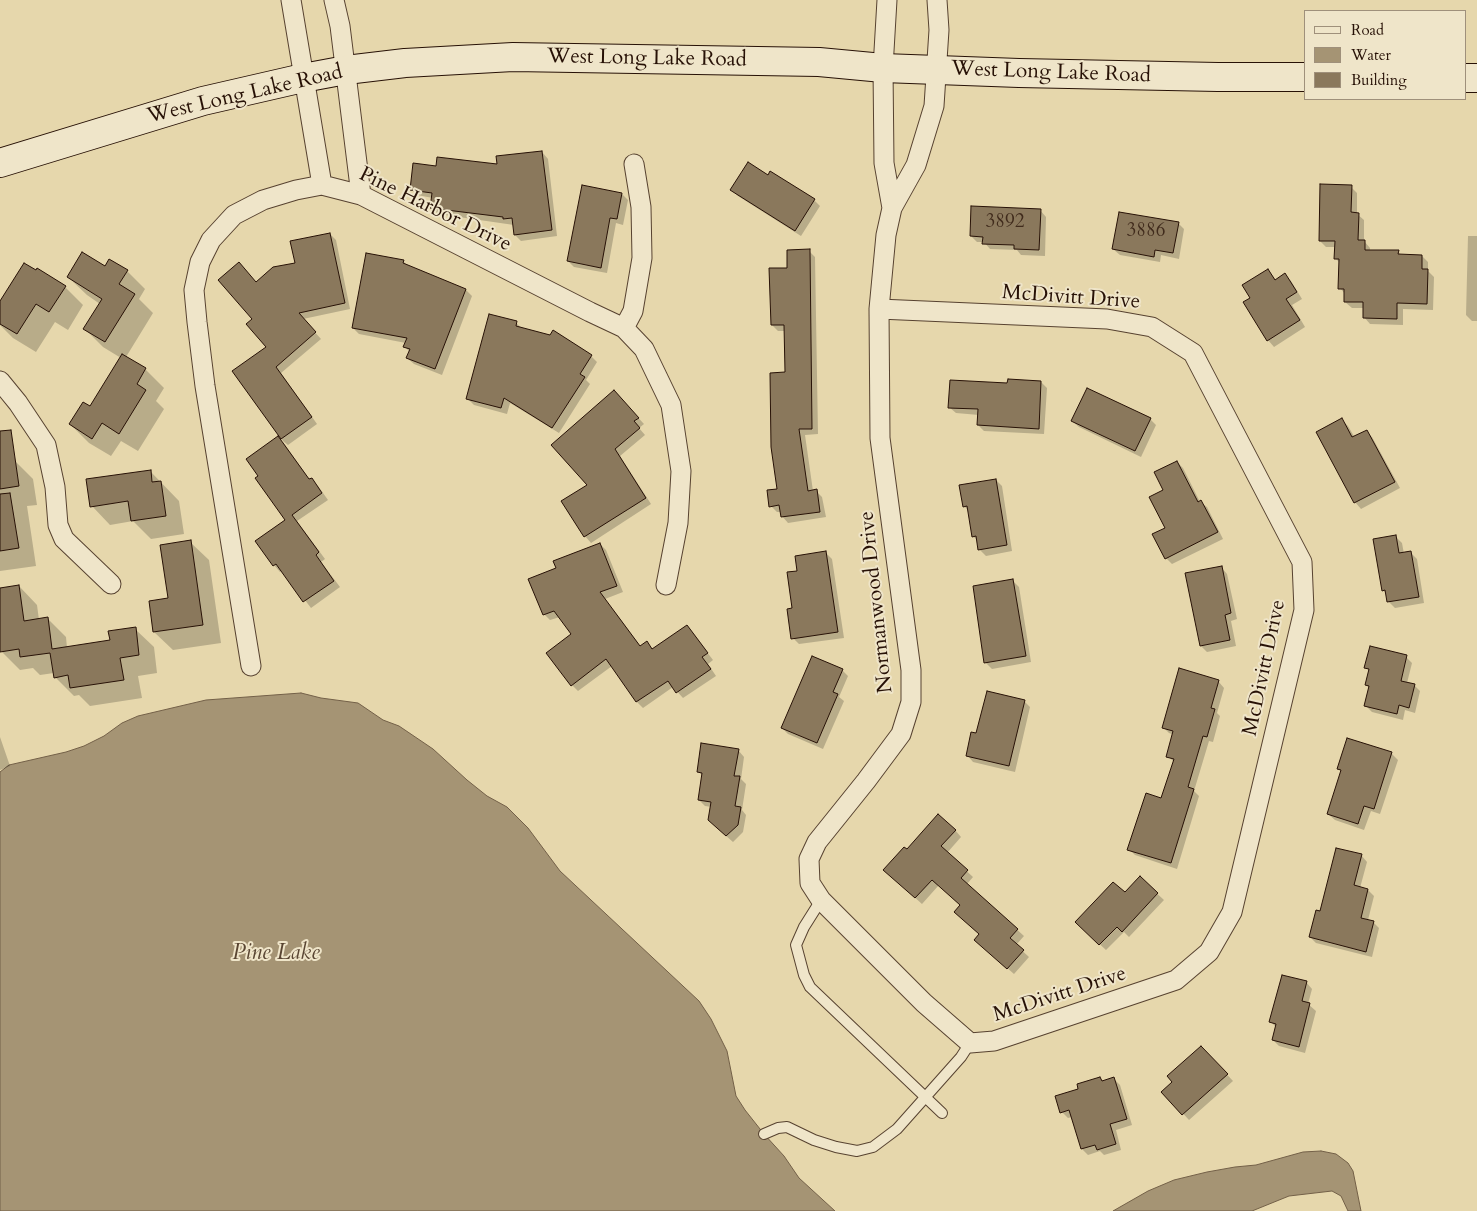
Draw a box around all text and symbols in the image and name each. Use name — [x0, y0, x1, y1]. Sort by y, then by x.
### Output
legend — [1304, 10, 1467, 100]
text: Road — [1351, 20, 1384, 40]
street label: West Long Lake Road — [547, 45, 747, 73]
text: Water — [1351, 45, 1391, 65]
street label: West Long Lake Road — [951, 57, 1151, 89]
street label: West Long Lake Road — [145, 60, 345, 130]
text: Building — [1351, 70, 1407, 90]
street label: Pine Harbor Drive — [355, 162, 515, 258]
house number: 3892 — [986, 212, 1024, 234]
house number: 3886 — [1127, 221, 1165, 243]
street label: McDivitt Drive — [1001, 281, 1141, 315]
street label: Normanwood Drive — [855, 510, 899, 694]
street label: McDivitt Drive — [1238, 598, 1292, 738]
water label: Pine Lake — [232, 941, 320, 967]
street label: McDivitt Drive — [990, 962, 1130, 1028]

